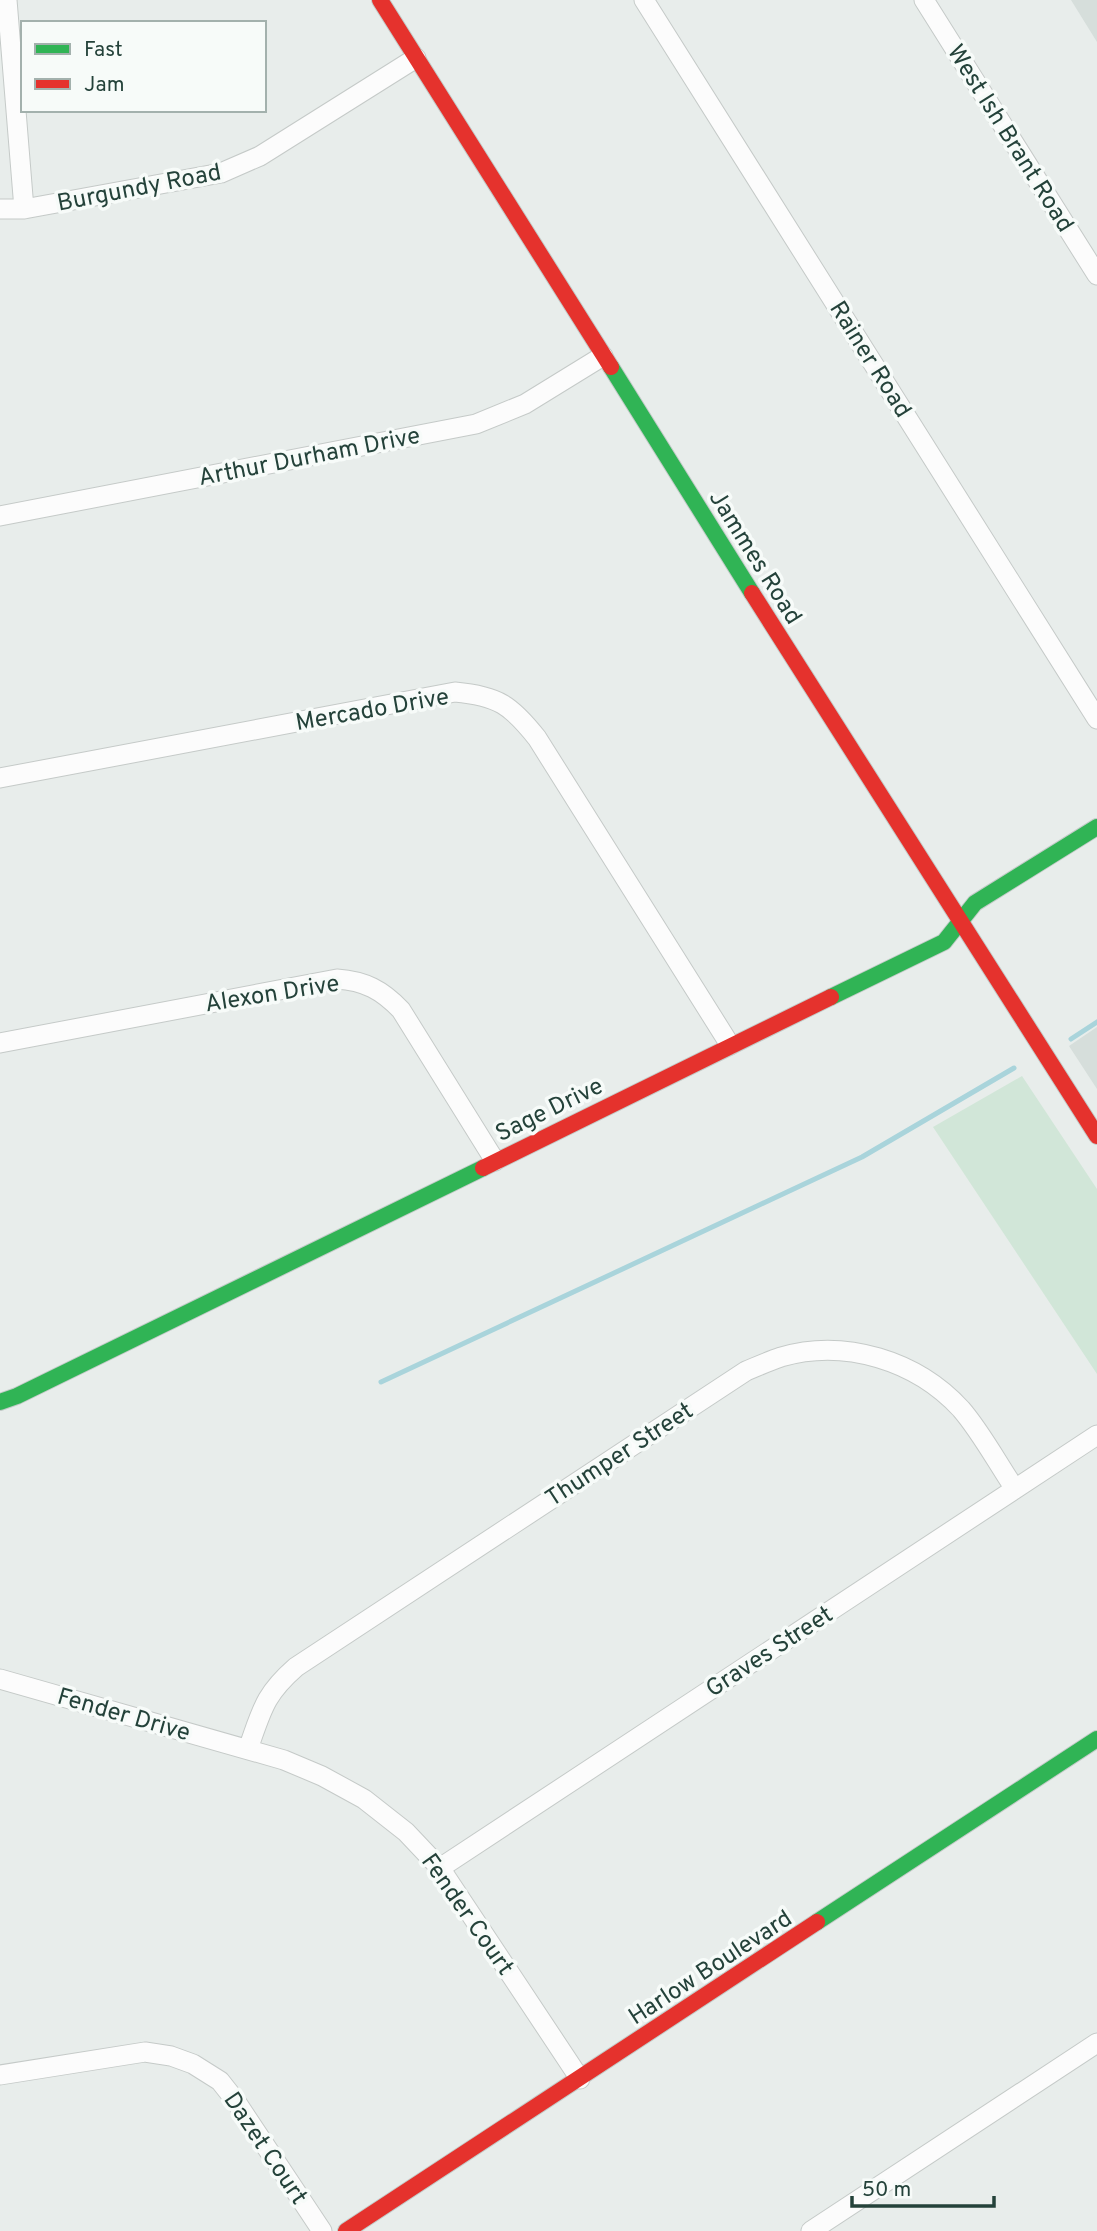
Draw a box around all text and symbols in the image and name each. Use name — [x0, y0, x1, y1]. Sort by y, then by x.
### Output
legend — [21, 21, 266, 112]
text: Fast — [84, 37, 123, 64]
street label: West Ish Brant Road — [939, 40, 1079, 239]
text: Jam — [84, 72, 125, 99]
street label: Burgundy Road — [55, 158, 224, 220]
street label: Rainer Road — [822, 296, 917, 424]
street label: Arthur Durham Drive — [196, 422, 423, 494]
street label: Jammes Road — [701, 485, 807, 631]
street label: Mercado Drive — [293, 683, 451, 739]
street label: Alexon Drive — [203, 970, 342, 1020]
street label: Sage Drive — [491, 1072, 609, 1150]
street label: Thumper Street — [541, 1397, 700, 1515]
street label: Graves Street — [701, 1600, 839, 1705]
street label: Fender Drive — [53, 1683, 193, 1749]
street label: Fender Court — [413, 1849, 519, 1982]
street label: Harlow Boulevard — [624, 1905, 799, 2033]
street label: Dazet Court — [216, 2087, 313, 2211]
scale bar — [852, 2164, 994, 2208]
text: 50 m — [862, 2177, 911, 2204]

